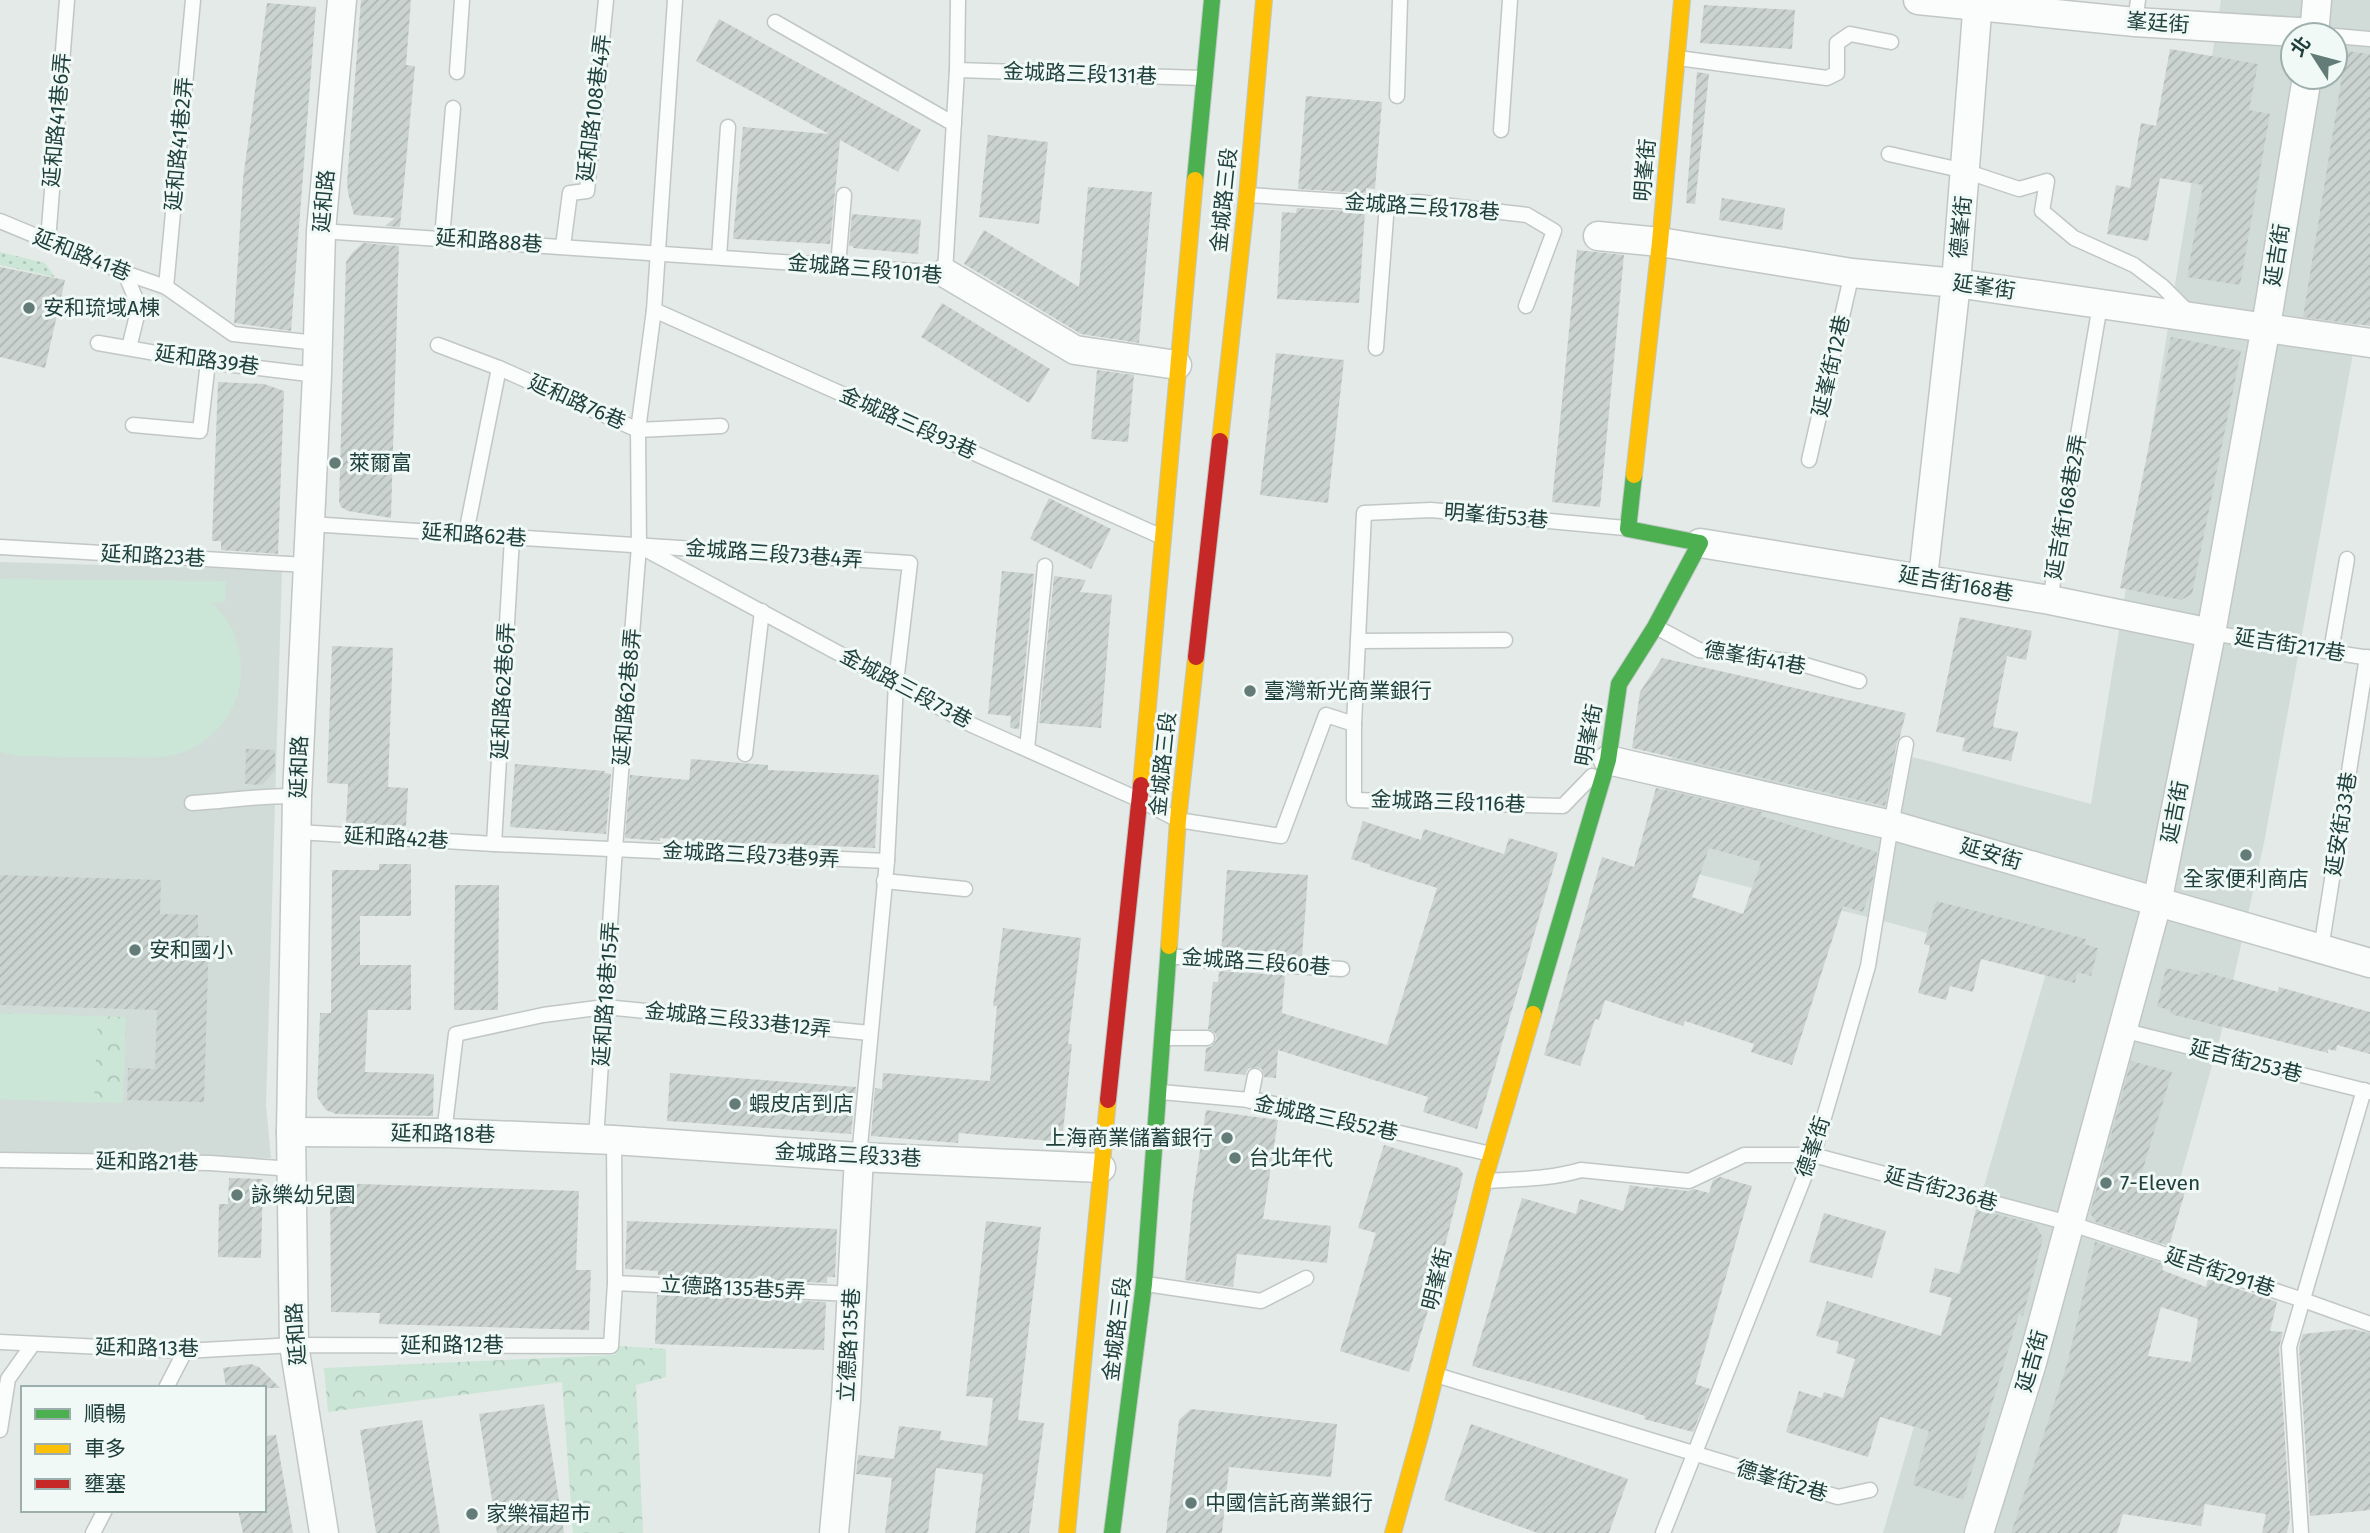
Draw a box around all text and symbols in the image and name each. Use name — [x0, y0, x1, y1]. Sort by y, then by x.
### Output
street label: 峯廷街 — [2126, 8, 2190, 38]
north arrow — [2279, 21, 2349, 91]
text: 北 — [2286, 32, 2316, 61]
street label: 延和路108巷4弄 — [572, 33, 616, 183]
street label: 延和路41巷6弄 — [38, 51, 76, 189]
street label: 金城路三段131巷 — [1003, 58, 1157, 90]
street label: 延和路41巷2弄 — [160, 76, 198, 212]
street label: 明峯街 — [1629, 137, 1661, 203]
street label: 金城路三段 — [1206, 146, 1242, 254]
street label: 延和路 — [308, 168, 340, 234]
street label: 金城路三段178巷 — [1343, 189, 1501, 225]
street label: 德峯街 — [1945, 194, 1977, 260]
street label: 延吉街 — [2259, 222, 2295, 288]
street label: 延和路41巷 — [29, 224, 135, 286]
street label: 延和路88巷 — [435, 224, 543, 258]
street label: 金城路三段101巷 — [786, 249, 944, 289]
street label: 延峯街 — [1951, 270, 2017, 304]
place label: 安和琉域A棟 — [43, 295, 160, 321]
marker: 安和琉域A棟 — [21, 300, 37, 316]
street label: 延峯街12巷 — [1807, 313, 1855, 419]
street label: 延和路39巷 — [153, 340, 261, 380]
street label: 延和路76巷 — [524, 369, 630, 435]
street label: 金城路三段93巷 — [836, 381, 980, 465]
street label: 延吉街168巷2弄 — [2040, 432, 2092, 582]
place label: 萊爾富 — [349, 450, 412, 476]
marker: 萊爾富 — [327, 455, 343, 471]
street label: 明峯街53巷 — [1443, 498, 1549, 534]
street label: 延和路62巷 — [421, 518, 527, 552]
street label: 金城路三段73巷4弄 — [684, 535, 864, 573]
street label: 延和路23巷 — [100, 540, 206, 572]
street label: 延吉街168巷 — [1897, 561, 2015, 607]
street label: 延和路62巷6弄 — [486, 622, 520, 760]
street label: 延吉街217巷 — [2233, 623, 2347, 667]
street label: 延和路62巷8弄 — [608, 627, 646, 767]
street label: 德峯街41巷 — [1702, 636, 1808, 680]
street label: 金城路三段73巷 — [836, 642, 976, 734]
place label: 臺灣新光商業銀行 — [1264, 678, 1432, 704]
marker: 臺灣新光商業銀行 — [1242, 683, 1258, 699]
street label: 明峯街 — [1570, 702, 1608, 768]
street label: 金城路三段 — [1145, 710, 1181, 818]
street label: 延和路 — [285, 735, 313, 799]
street label: 延安街33巷 — [2320, 770, 2362, 878]
street label: 延吉街 — [2156, 779, 2194, 845]
street label: 金城路三段116巷 — [1370, 786, 1526, 818]
street label: 延和路42巷 — [343, 822, 449, 854]
street label: 延安街 — [1957, 833, 2025, 875]
street label: 金城路三段73巷9弄 — [662, 837, 840, 873]
marker: 全家便利商店 — [2238, 847, 2254, 863]
place label: 全家便利商店 — [2183, 866, 2309, 892]
street label: 延和路18巷15弄 — [588, 921, 624, 1067]
place label: 安和國小 — [149, 937, 233, 963]
marker: 安和國小 — [127, 942, 143, 958]
street label: 金城路三段60巷 — [1181, 944, 1331, 980]
street label: 金城路三段33巷12弄 — [643, 997, 833, 1043]
street label: 延吉街253巷 — [2187, 1034, 2305, 1088]
street label: 金城路三段52巷 — [1252, 1090, 1400, 1146]
place label: 蝦皮店到店 — [749, 1091, 854, 1117]
marker: 蝦皮店到店 — [727, 1096, 743, 1112]
street label: 德峯街 — [1790, 1113, 1836, 1181]
street label: 延和路18巷 — [390, 1120, 496, 1148]
place label: 上海商業儲蓄銀行 — [1045, 1125, 1213, 1151]
marker: 上海商業儲蓄銀行 — [1219, 1130, 1235, 1146]
street label: 金城路三段33巷 — [774, 1138, 922, 1172]
place label: 台北年代 — [1249, 1145, 1333, 1171]
street label: 延和路21巷 — [95, 1148, 199, 1176]
marker: 台北年代 — [1227, 1150, 1243, 1166]
street label: 延吉街236巷 — [1882, 1161, 2000, 1217]
place label: 7-Eleven — [2120, 1170, 2200, 1196]
marker: 7-Eleven — [2098, 1175, 2114, 1191]
place label: 詠樂幼兒園 — [251, 1182, 356, 1208]
marker: 詠樂幼兒園 — [229, 1187, 245, 1203]
street label: 延吉街291巷 — [2162, 1242, 2278, 1302]
street label: 明峯街 — [1417, 1245, 1457, 1313]
street label: 立德路135巷5弄 — [660, 1271, 806, 1305]
street label: 金城路三段 — [1098, 1275, 1136, 1383]
street label: 立德路135巷 — [833, 1287, 865, 1403]
street label: 延和路 — [281, 1302, 311, 1366]
street label: 延吉街 — [2011, 1327, 2053, 1395]
street label: 延和路12巷 — [400, 1332, 504, 1358]
street label: 延和路13巷 — [95, 1334, 199, 1362]
legend — [21, 1386, 266, 1512]
text: 順暢 — [84, 1401, 126, 1427]
text: 車多 — [84, 1436, 126, 1462]
street label: 德峯街2巷 — [1733, 1455, 1831, 1507]
text: 壅塞 — [84, 1471, 126, 1497]
place label: 中國信託商業銀行 — [1205, 1490, 1373, 1516]
marker: 中國信託商業銀行 — [1183, 1495, 1199, 1511]
place label: 家樂福超市 — [486, 1501, 591, 1527]
marker: 家樂福超市 — [464, 1506, 480, 1522]

